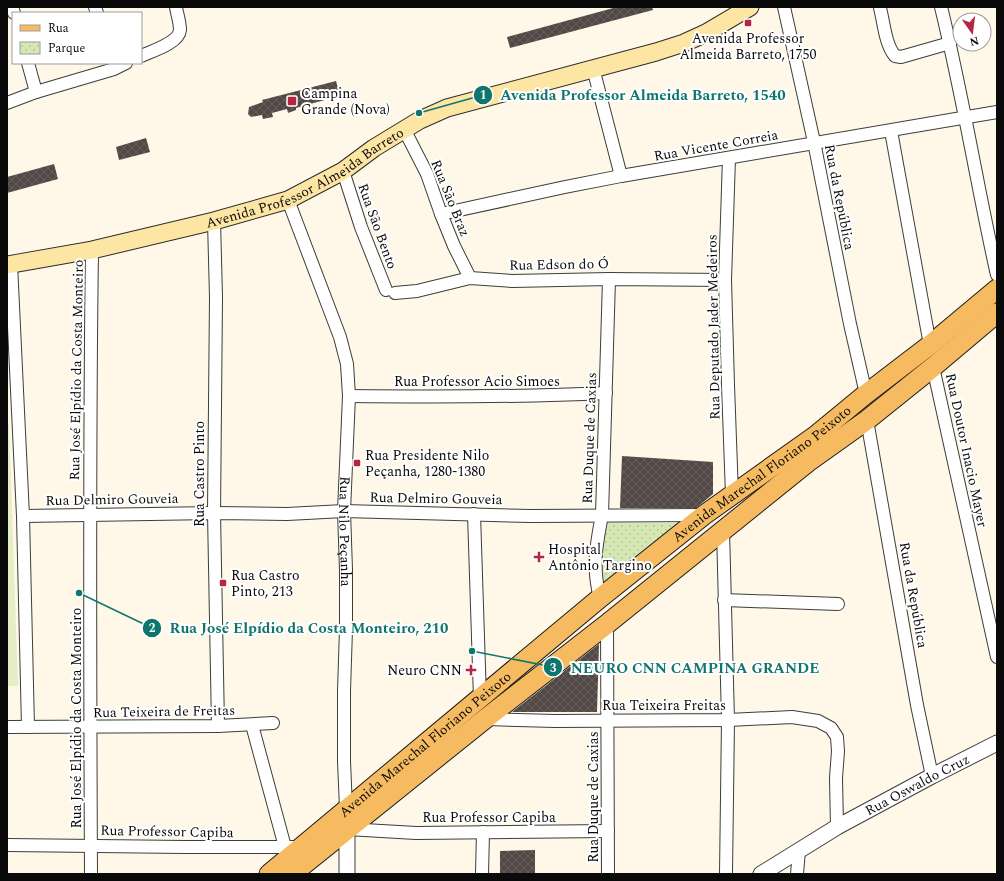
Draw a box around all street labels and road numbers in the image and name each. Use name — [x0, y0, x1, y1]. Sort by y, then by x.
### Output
street label: Avenida Professor Almeida Barreto — [204, 122, 408, 234]
street label: Rua Vicente Correia — [652, 124, 780, 167]
street label: Rua da República — [819, 142, 860, 252]
street label: Rua São Braz — [426, 156, 476, 240]
street label: Rua São Bento — [352, 180, 403, 272]
street label: Rua Deputado Jader Medeiros — [701, 234, 726, 420]
street label: Rua Edson do Ó — [509, 253, 609, 276]
street label: Rua José Elpídio da Costa Monteiro — [64, 259, 89, 481]
street label: Rua Professor Acio Simoes — [394, 371, 560, 392]
street label: Rua Doutor Inacio Mayer — [940, 371, 993, 530]
street label: Rua Duque de Caxias — [577, 372, 602, 504]
street label: Avenida Marechal Floriano Peixoto — [668, 400, 856, 548]
street label: Rua Castro Pinto — [189, 421, 210, 527]
street label: Rua Nilo Peçanha — [333, 476, 356, 587]
street label: Rua Delmiro Gouveia — [369, 487, 503, 510]
street label: Rua Delmiro Gouveia — [45, 488, 179, 511]
street label: Rua da República — [894, 540, 933, 650]
street label: Rua José Elpídio da Costa Monteiro — [66, 608, 87, 828]
street label: Avenida Marechal Floriano Peixoto — [335, 666, 516, 822]
street label: Rua Teixeira Freitas — [602, 695, 726, 716]
street label: Rua Teixeira de Freitas — [93, 700, 235, 723]
street label: Rua Duque de Caxias — [583, 731, 604, 863]
street label: Rua Oswaldo Cruz — [861, 749, 973, 821]
street label: Rua Professor Capiba — [422, 807, 556, 828]
street label: Rua Professor Capiba — [100, 820, 234, 843]

